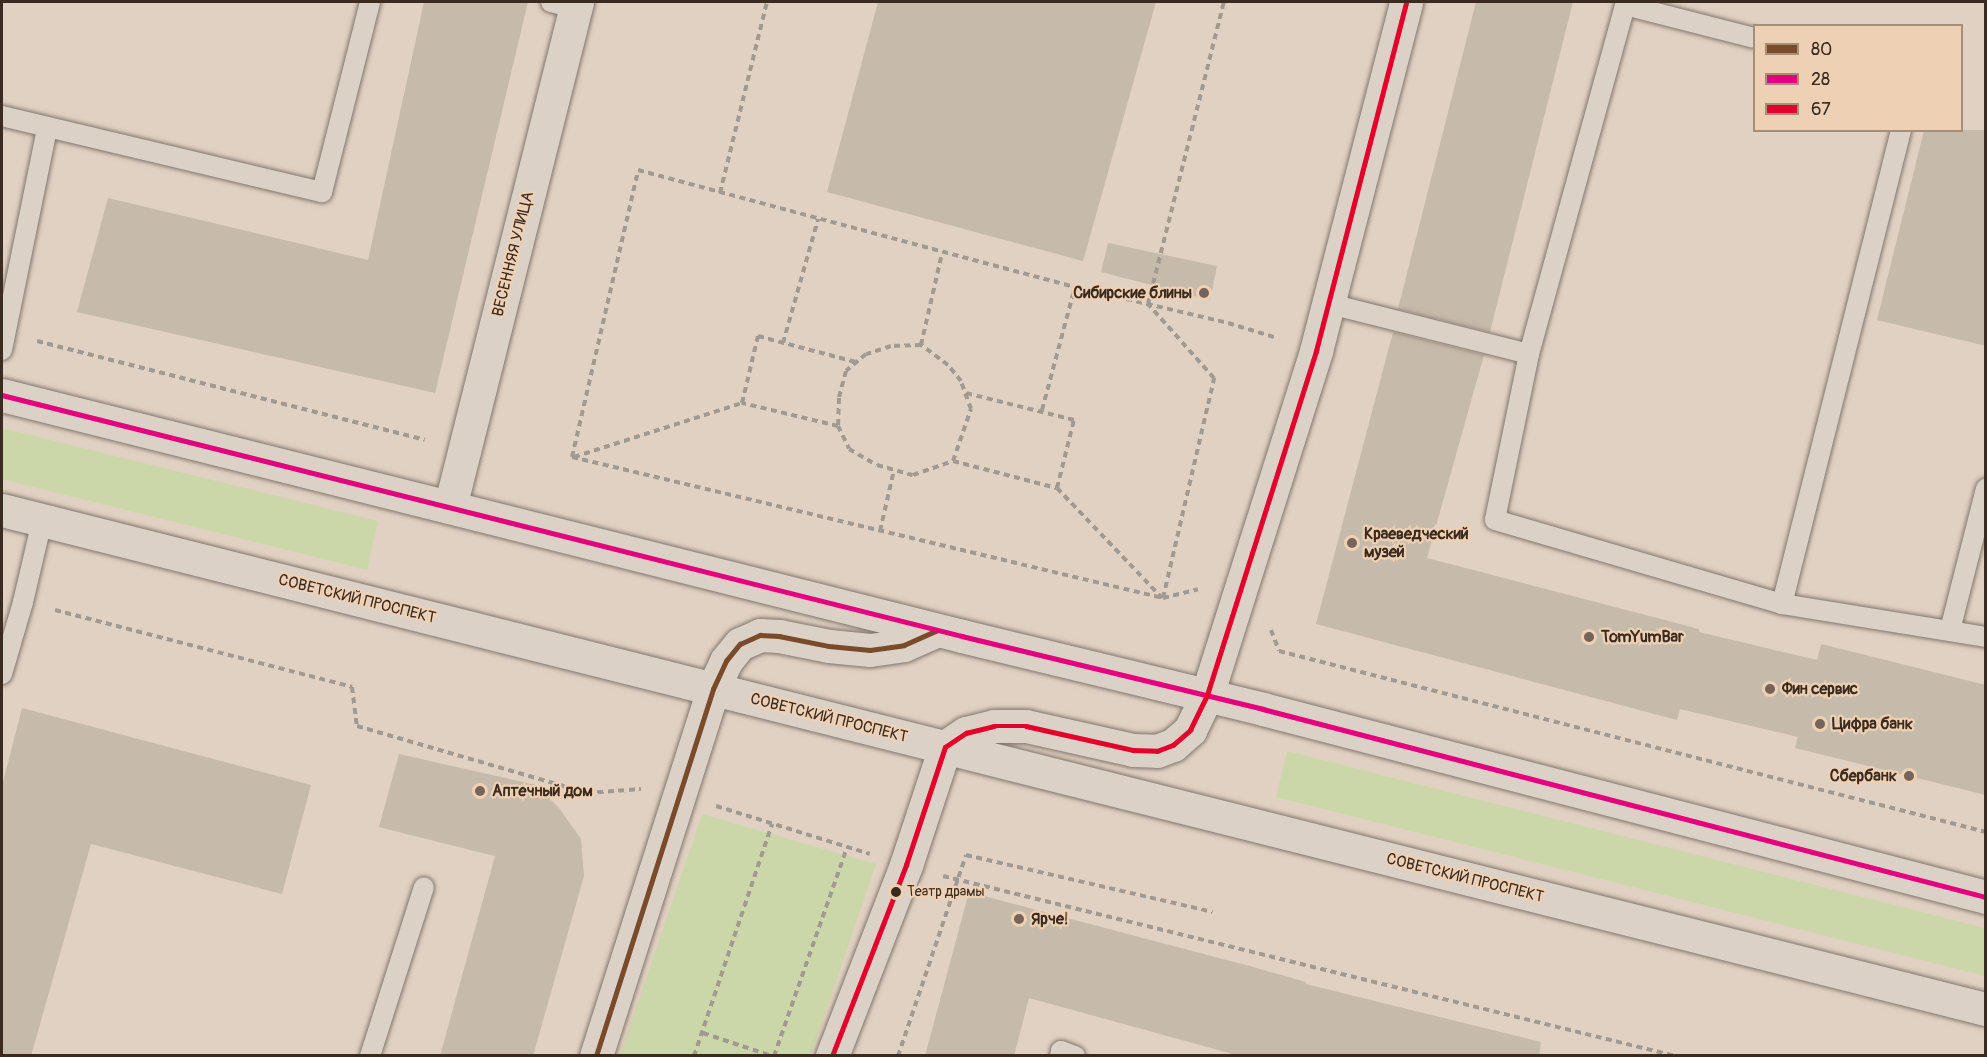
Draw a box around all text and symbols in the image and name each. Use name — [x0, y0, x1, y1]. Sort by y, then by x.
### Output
legend — [1753, 24, 1963, 132]
text: 80 — [1811, 38, 1832, 61]
text: 28 — [1811, 68, 1830, 91]
text: 67 — [1811, 98, 1831, 121]
street label: ВЕСЕННЯЯ УЛИЦА — [488, 189, 538, 319]
place label: Сибирские блины — [1073, 283, 1192, 303]
marker: Сибирские блины — [1197, 286, 1211, 300]
place label: Краеведческий музей — [1364, 524, 1469, 562]
marker: Краеведческий музей — [1345, 536, 1359, 550]
street label: СОВЕТСКИЙ ПРОСПЕКТ — [276, 570, 438, 628]
place label: TomYumBar — [1601, 627, 1684, 647]
marker: TomYumBar — [1582, 630, 1596, 644]
place label: Фин сервис — [1782, 679, 1858, 699]
marker: Фин сервис — [1763, 682, 1777, 696]
street label: СОВЕТСКИЙ ПРОСПЕКТ — [748, 689, 910, 747]
place label: Цифра банк — [1832, 714, 1913, 734]
marker: Цифра банк — [1813, 717, 1827, 731]
place label: Сбербанк — [1830, 766, 1897, 786]
marker: Сбербанк — [1902, 769, 1916, 783]
place label: Аптечный дом — [492, 781, 593, 801]
marker: Аптечный дом — [473, 784, 487, 798]
street label: СОВЕТСКИЙ ПРОСПЕКТ — [1384, 849, 1546, 907]
place label: Театр драмы — [907, 884, 985, 900]
marker: Театр драмы — [890, 886, 902, 898]
place label: Ярче! — [1031, 909, 1068, 929]
marker: Ярче! — [1012, 912, 1026, 926]

